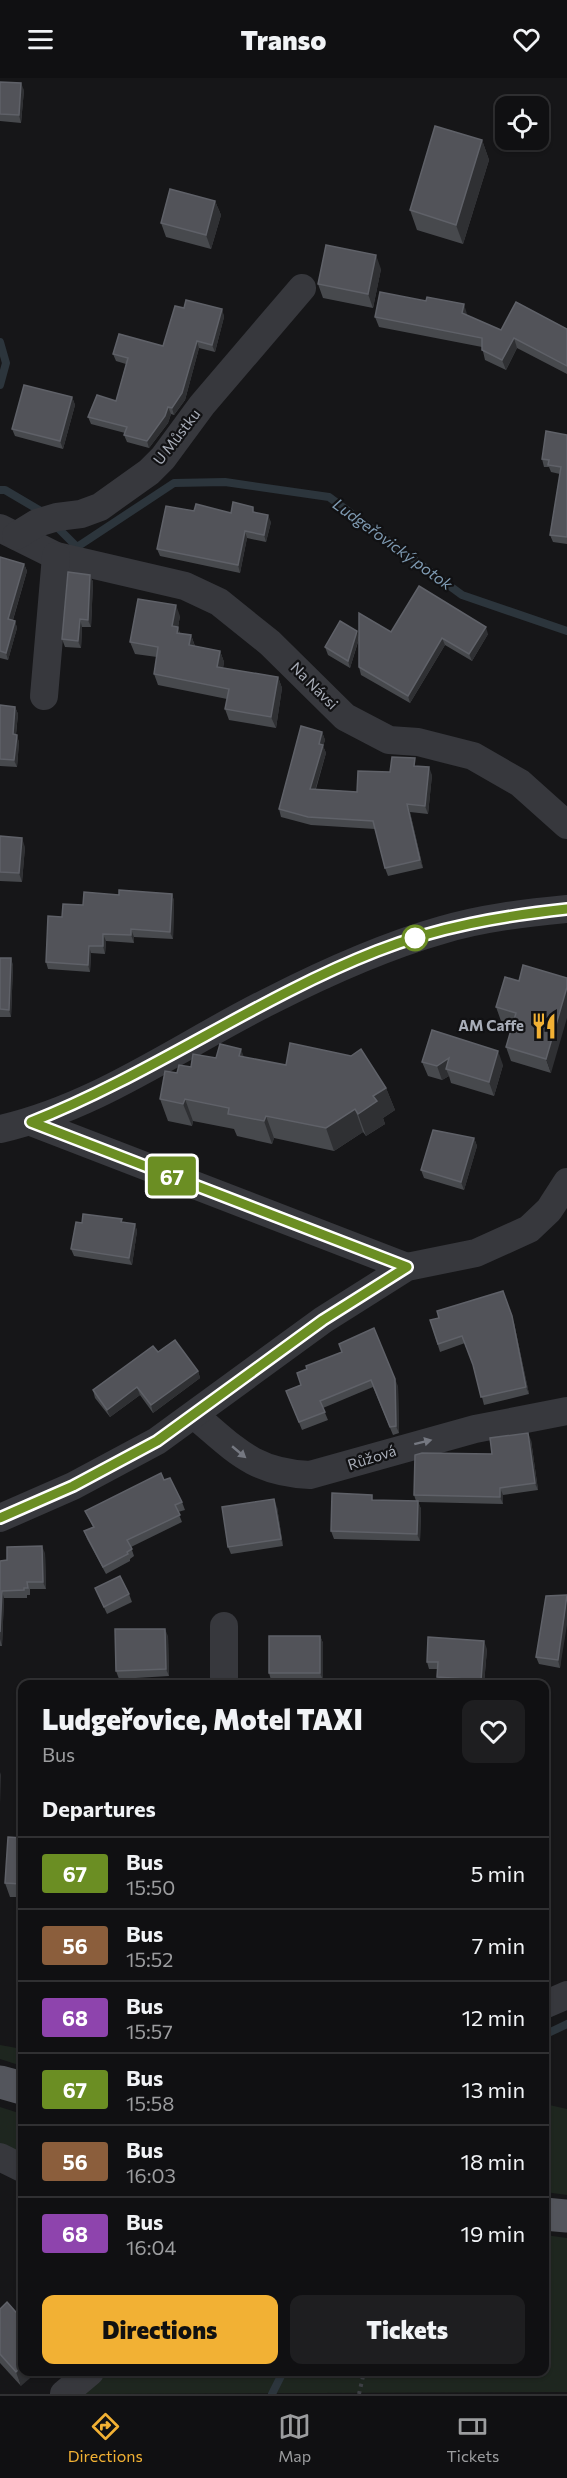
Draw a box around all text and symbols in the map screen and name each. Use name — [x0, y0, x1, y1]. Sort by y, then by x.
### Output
icon: menu — [24, 23, 57, 56]
text: Transo — [241, 23, 326, 56]
icon: heart — [510, 23, 543, 56]
map controls — [495, 96, 549, 150]
button: locate — [495, 96, 549, 150]
street label: U Můstku — [149, 405, 204, 468]
water label: Ludgeřovický potok — [330, 494, 457, 594]
street label: Na Návsi — [287, 658, 342, 713]
unlabelled marker — [402, 925, 428, 951]
restaurant icon: AM Caffe — [529, 1011, 559, 1041]
place label: AM Caffe — [458, 1016, 524, 1034]
line badge: 67 — [145, 1156, 199, 1196]
text: 67 — [160, 1164, 184, 1189]
one-way arrow — [414, 1437, 432, 1447]
street label: Růžová — [345, 1441, 398, 1473]
one-way arrow — [231, 1445, 246, 1458]
button: heart — [462, 1700, 525, 1763]
text: Ludgeřovice, Motel TAXI — [42, 1702, 363, 1736]
text: Bus — [42, 1742, 75, 1766]
text: Departures — [42, 1795, 156, 1822]
text: Bus — [126, 1848, 163, 1875]
text: 5 min — [471, 1860, 525, 1887]
text: 67 — [63, 1861, 87, 1886]
text: 15:50 — [126, 1875, 175, 1899]
text: Bus — [126, 1920, 163, 1947]
text: 7 min — [472, 1932, 525, 1959]
text: 56 — [62, 1933, 88, 1958]
text: 15:52 — [126, 1947, 173, 1971]
text: Bus — [126, 1992, 163, 2019]
text: 12 min — [462, 2004, 525, 2031]
text: 68 — [62, 2005, 88, 2030]
text: 15:57 — [126, 2019, 173, 2043]
text: Bus — [126, 2064, 163, 2091]
text: 13 min — [461, 2076, 525, 2103]
text: 67 — [63, 2077, 87, 2102]
text: 15:58 — [126, 2091, 174, 2115]
text: Bus — [126, 2136, 163, 2163]
text: 18 min — [461, 2148, 525, 2175]
text: 56 — [62, 2149, 88, 2174]
text: 16:03 — [126, 2163, 176, 2187]
text: Bus — [126, 2208, 163, 2235]
text: 19 min — [461, 2220, 525, 2247]
text: 68 — [62, 2221, 88, 2246]
text: 16:04 — [126, 2235, 176, 2259]
button: Directions — [42, 2295, 278, 2364]
button: Tickets — [290, 2295, 525, 2364]
tab: Directions — [68, 2410, 143, 2465]
tab: Map — [278, 2410, 311, 2465]
tab: Tickets — [447, 2410, 499, 2465]

